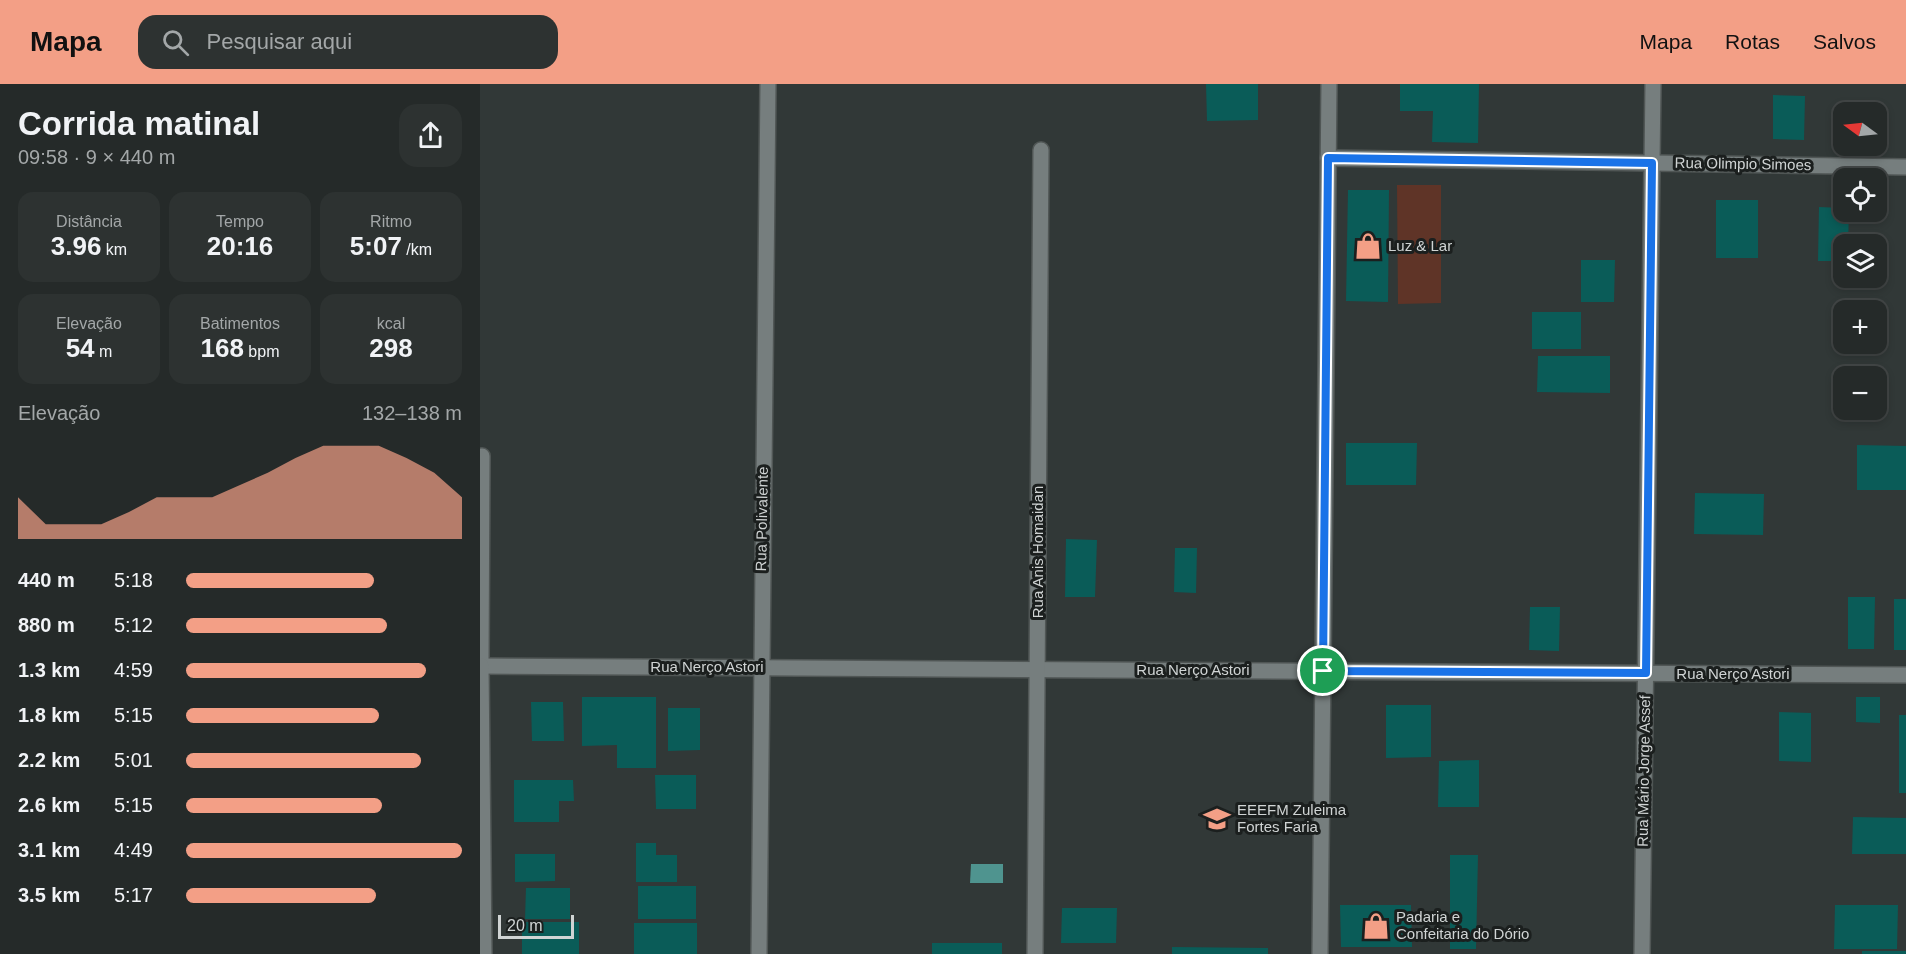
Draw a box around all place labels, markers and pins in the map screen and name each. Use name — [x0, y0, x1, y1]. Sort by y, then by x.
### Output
shop icon: Luz & Lar — [1353, 231, 1383, 261]
place label: Luz & Lar — [1388, 237, 1452, 254]
pin — [1297, 645, 1348, 696]
place label: EEEFM Zuleima Fortes Faria — [1237, 801, 1347, 835]
school or university icon: EEEFM Zuleima Fortes Faria — [1202, 804, 1232, 834]
place label: Padaria e Confeitaria do Dório — [1396, 908, 1529, 942]
shop icon: Padaria e Confeitaria do Dório — [1361, 911, 1391, 941]

